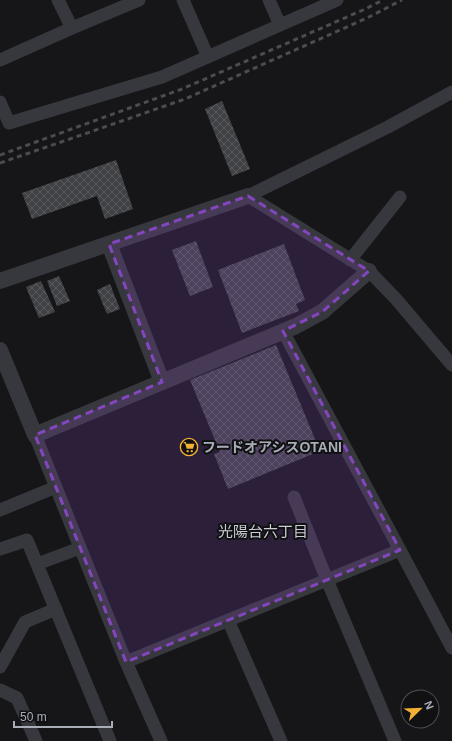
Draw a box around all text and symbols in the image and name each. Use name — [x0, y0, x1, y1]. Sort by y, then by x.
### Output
supermarket icon: フードオアシスOTANI — [179, 437, 199, 457]
place label: フードオアシスOTANI — [202, 439, 342, 455]
district label: 光陽台六丁目 — [218, 523, 308, 540]
north arrow — [400, 689, 440, 729]
text: N — [422, 699, 436, 711]
scale bar — [14, 703, 112, 729]
text: 50 m — [20, 710, 47, 724]

